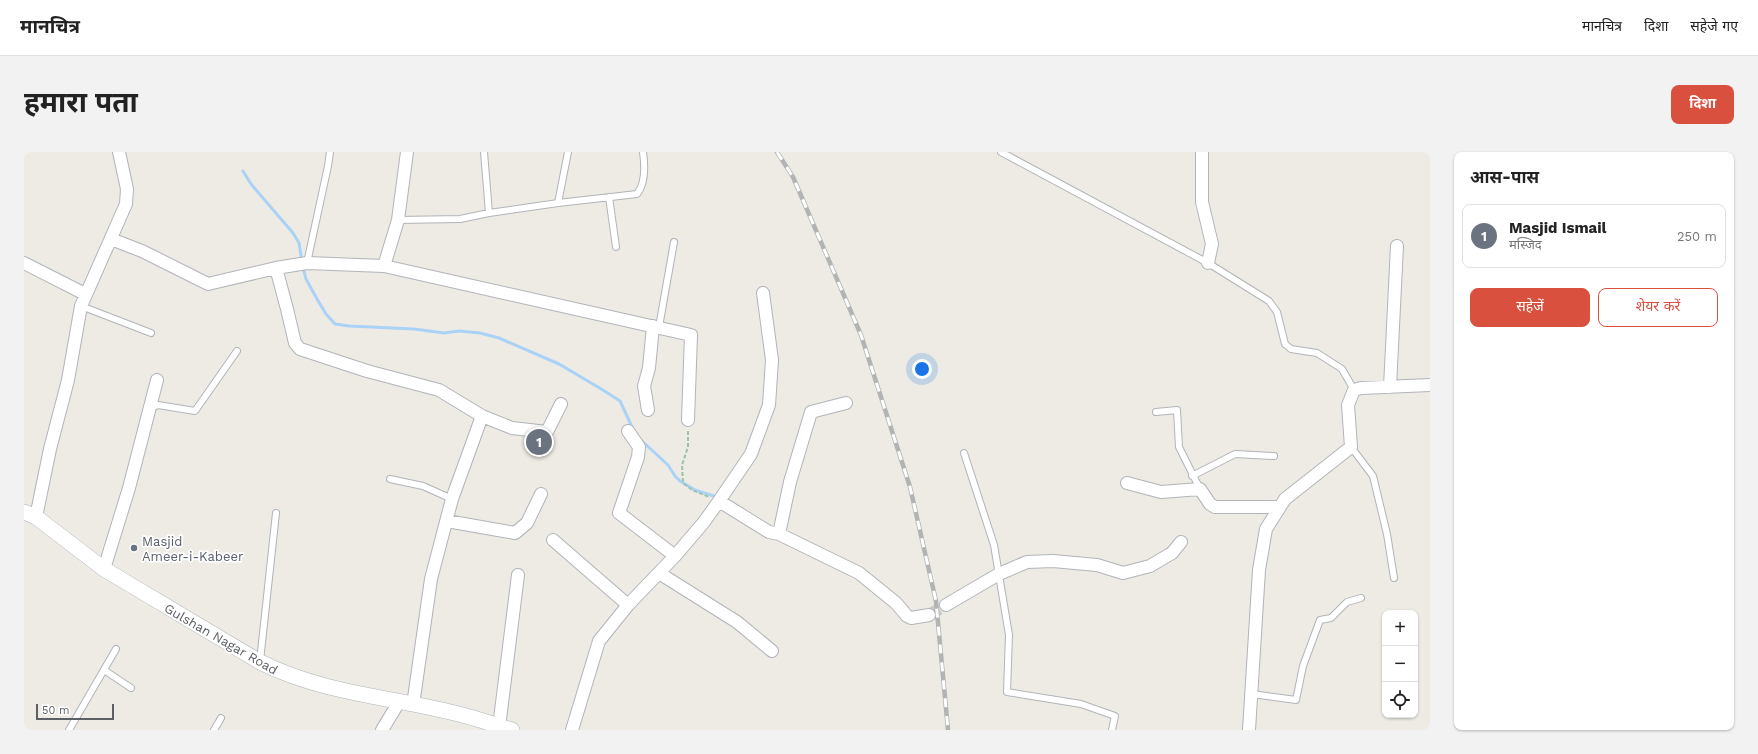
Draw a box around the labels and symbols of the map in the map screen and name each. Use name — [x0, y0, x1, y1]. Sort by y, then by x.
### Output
your location — [912, 359, 932, 379]
pin: 1 — [526, 427, 552, 457]
place label: Masjid Ameer-i-Kabeer — [142, 534, 243, 564]
marker: Masjid Ameer-i-Kabeer — [129, 543, 139, 553]
street label: Gulshan Nagar Road — [162, 600, 280, 678]
scale bar — [36, 702, 114, 721]

